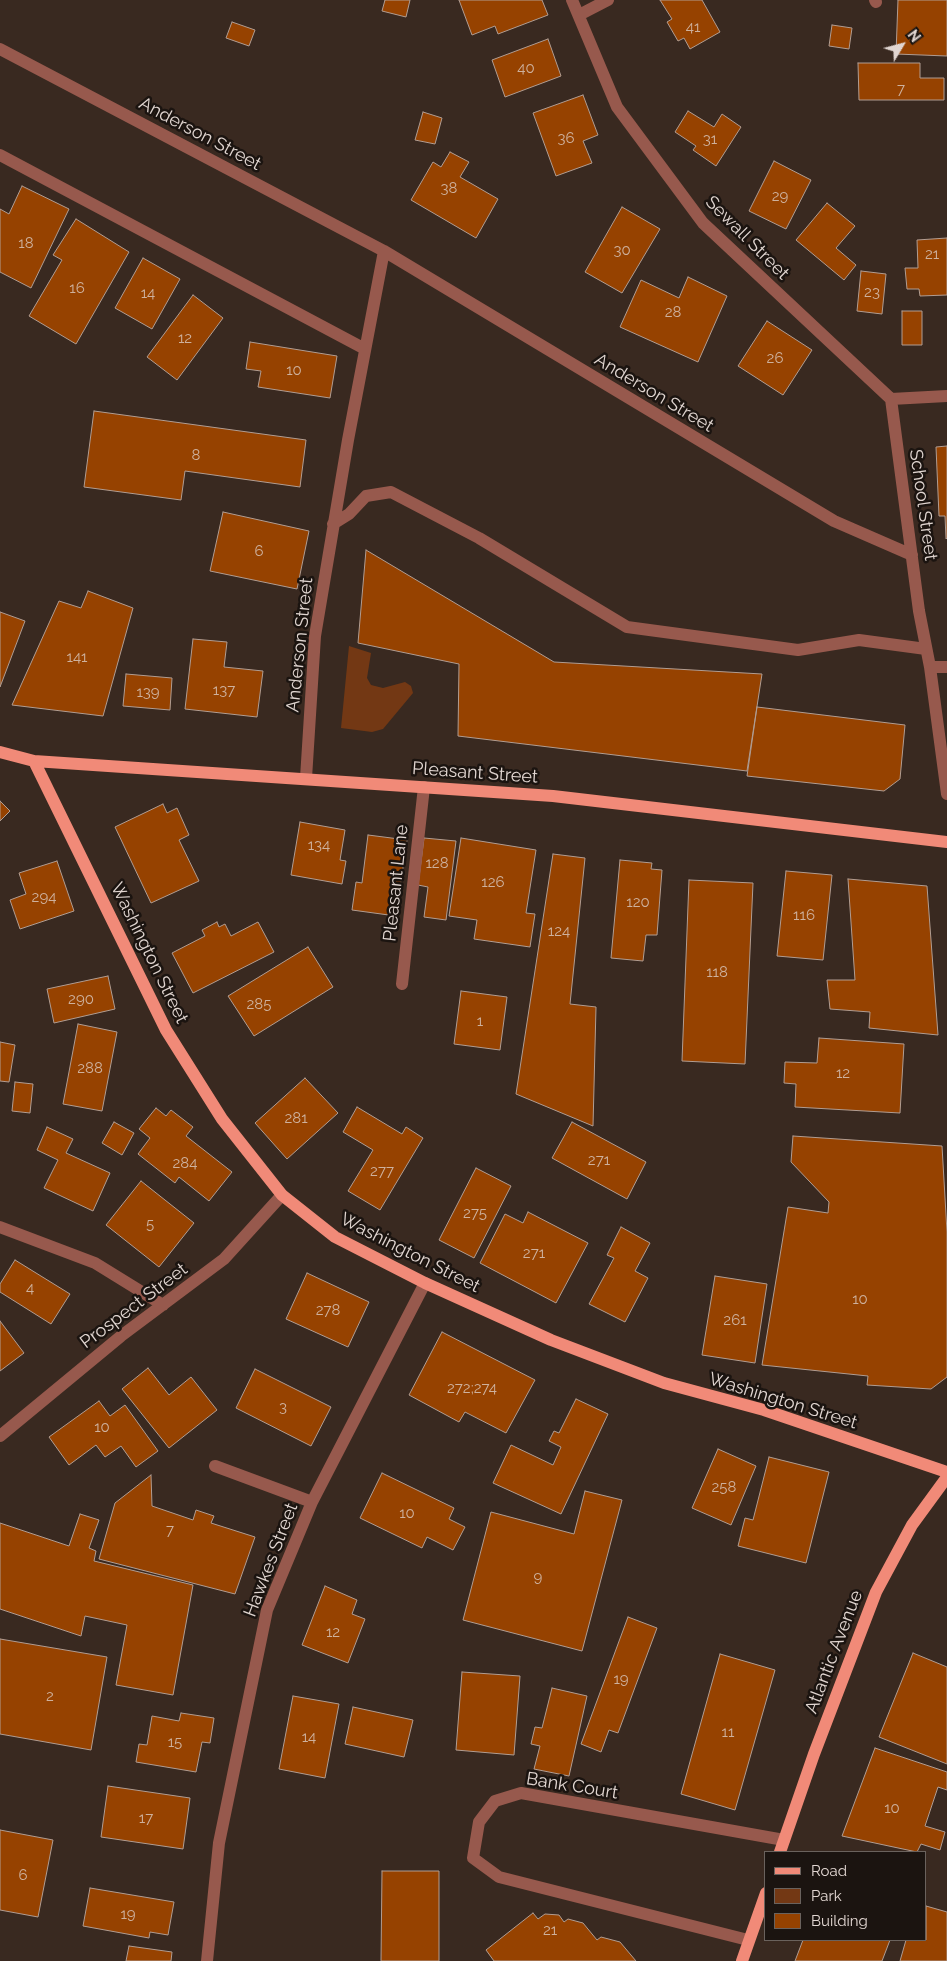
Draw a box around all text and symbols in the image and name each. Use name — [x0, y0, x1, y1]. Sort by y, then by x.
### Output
house number: 41 — [686, 18, 700, 36]
north arrow — [877, 20, 927, 70]
text: N — [904, 27, 924, 45]
house number: 40 — [517, 59, 535, 77]
house number: 7 — [897, 80, 905, 98]
street label: Anderson Street — [135, 93, 265, 175]
house number: 36 — [557, 129, 575, 147]
house number: 31 — [703, 130, 717, 148]
house number: 38 — [441, 179, 457, 197]
house number: 29 — [772, 187, 788, 205]
street label: Sewall Street — [701, 192, 793, 284]
house number: 18 — [18, 234, 34, 252]
house number: 30 — [613, 241, 631, 259]
house number: 21 — [925, 245, 939, 263]
house number: 16 — [69, 279, 85, 297]
house number: 23 — [864, 283, 880, 301]
house number: 14 — [141, 284, 155, 302]
house number: 28 — [665, 303, 681, 321]
house number: 12 — [178, 329, 192, 347]
street label: Anderson Street — [591, 349, 717, 437]
house number: 26 — [767, 349, 783, 367]
house number: 10 — [286, 361, 302, 379]
house number: 8 — [192, 446, 200, 464]
street label: School Street — [905, 448, 941, 562]
house number: 6 — [254, 542, 264, 560]
street label: Anderson Street — [282, 577, 318, 713]
house number: 141 — [66, 648, 88, 666]
house number: 137 — [213, 681, 235, 699]
house number: 139 — [136, 683, 160, 701]
street label: Pleasant Street — [411, 758, 539, 788]
street label: Pleasant Lane — [379, 824, 413, 942]
house number: 134 — [308, 836, 330, 854]
house number: 128 — [425, 854, 449, 872]
house number: 126 — [481, 873, 505, 891]
street label: Washington Street — [106, 879, 192, 1027]
house number: 294 — [32, 888, 56, 906]
house number: 120 — [626, 893, 650, 911]
house number: 116 — [793, 906, 815, 924]
house number: 124 — [548, 922, 570, 940]
house number: 118 — [706, 963, 728, 981]
house number: 290 — [68, 990, 94, 1008]
house number: 285 — [247, 995, 271, 1013]
house number: 1 — [477, 1012, 483, 1030]
house number: 288 — [77, 1059, 103, 1077]
house number: 12 — [836, 1064, 850, 1082]
house number: 281 — [284, 1109, 308, 1127]
house number: 271 — [588, 1151, 610, 1169]
house number: 284 — [173, 1154, 197, 1172]
house number: 277 — [370, 1162, 394, 1180]
house number: 275 — [463, 1204, 487, 1222]
street label: Washington Street — [336, 1208, 484, 1298]
house number: 5 — [146, 1215, 154, 1233]
house number: 271 — [523, 1244, 545, 1262]
street label: Prospect Street — [76, 1259, 192, 1353]
house number: 4 — [26, 1279, 34, 1297]
house number: 10 — [852, 1290, 868, 1308]
house number: 278 — [316, 1301, 340, 1319]
house number: 261 — [723, 1311, 747, 1329]
street label: Washington Street — [706, 1368, 860, 1434]
house number: 272;274 — [447, 1379, 497, 1397]
house number: 3 — [279, 1398, 287, 1416]
house number: 10 — [94, 1418, 110, 1436]
house number: 258 — [712, 1478, 736, 1496]
street label: Hawkes Street — [239, 1500, 303, 1620]
house number: 10 — [399, 1504, 415, 1522]
house number: 7 — [166, 1521, 174, 1539]
house number: 9 — [534, 1568, 542, 1586]
street label: Atlantic Avenue — [801, 1587, 867, 1717]
house number: 12 — [326, 1623, 340, 1641]
house number: 19 — [613, 1670, 629, 1688]
house number: 2 — [46, 1687, 54, 1705]
house number: 11 — [722, 1723, 734, 1741]
house number: 14 — [302, 1728, 316, 1746]
house number: 15 — [168, 1733, 182, 1751]
street label: Bank Court — [525, 1768, 619, 1804]
house number: 10 — [884, 1799, 900, 1817]
house number: 17 — [139, 1809, 153, 1827]
legend — [764, 1851, 927, 1941]
text: Road — [811, 1862, 847, 1880]
house number: 6 — [18, 1866, 28, 1884]
text: Park — [811, 1887, 842, 1905]
house number: 19 — [120, 1905, 136, 1923]
text: Building — [811, 1912, 868, 1930]
house number: 21 — [543, 1921, 557, 1939]

